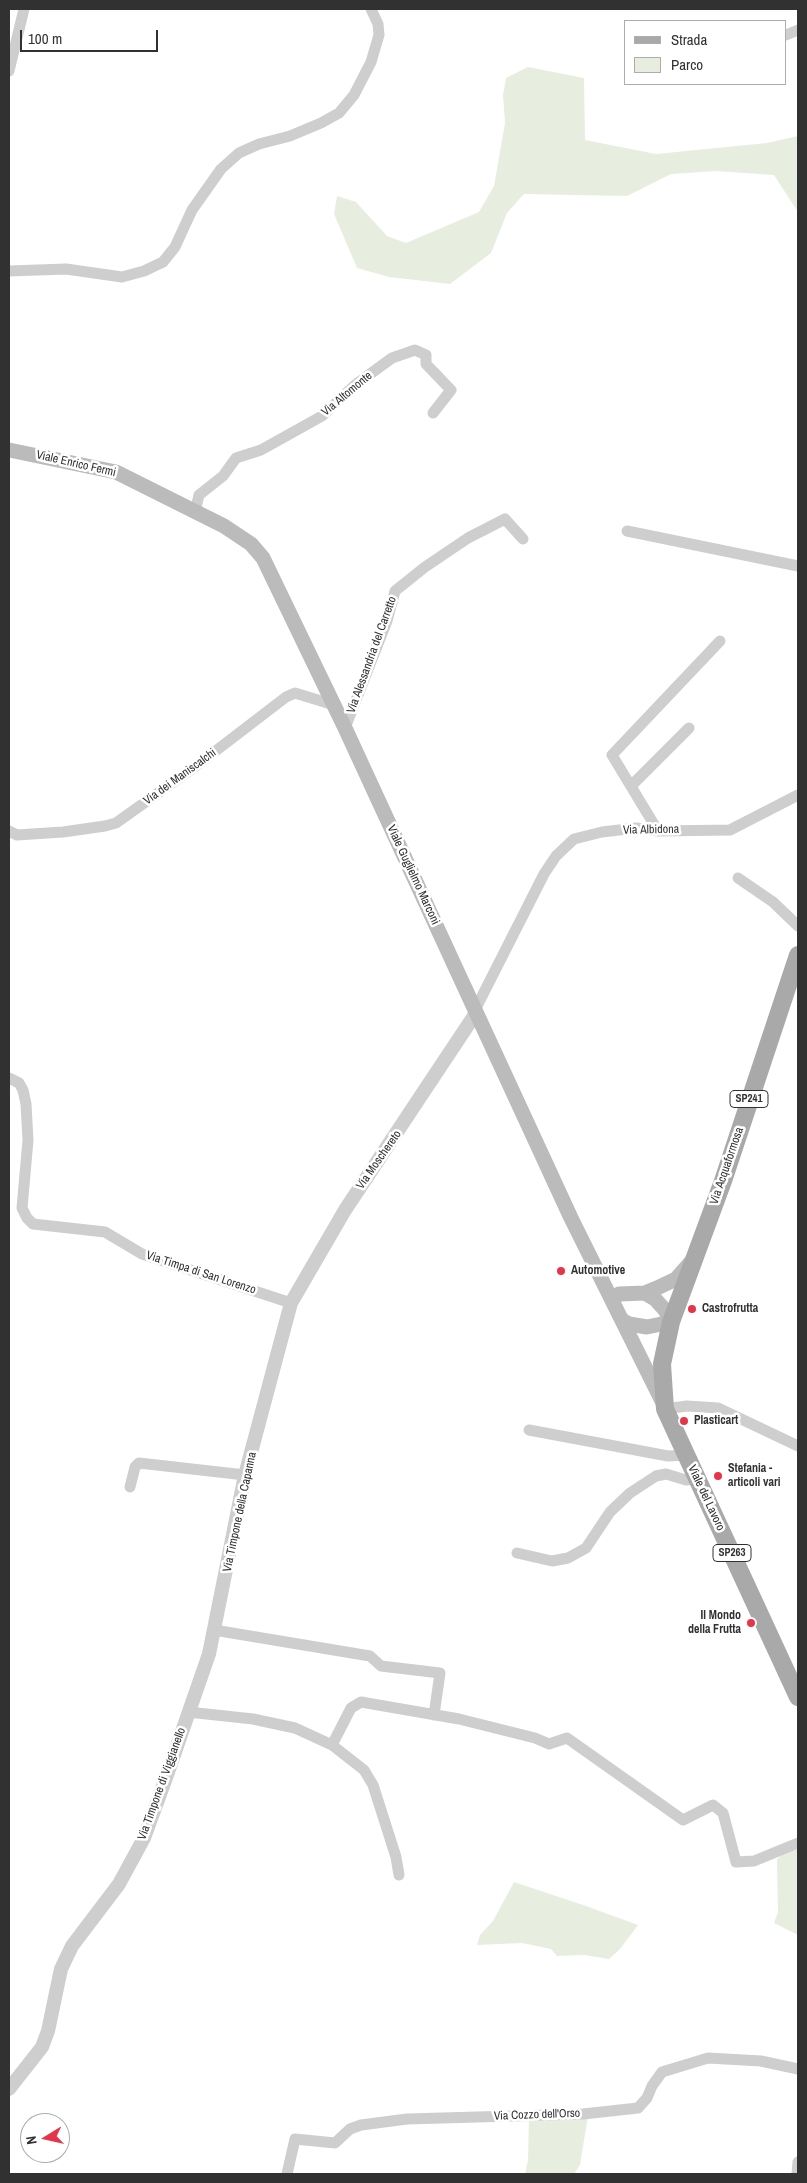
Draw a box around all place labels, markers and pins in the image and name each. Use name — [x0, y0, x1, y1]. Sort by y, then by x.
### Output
place label: Automotive — [571, 1264, 625, 1278]
marker: Automotive — [555, 1265, 567, 1277]
place label: Castrofrutta — [702, 1302, 758, 1316]
marker: Castrofrutta — [686, 1303, 698, 1315]
place label: Plasticart — [694, 1414, 738, 1428]
marker: Plasticart — [678, 1415, 690, 1427]
place label: Stefania - articoli vari — [728, 1462, 781, 1490]
marker: Stefania - articoli vari — [712, 1470, 724, 1482]
place label: Il Mondo della Frutta — [688, 1609, 741, 1637]
marker: Il Mondo della Frutta — [745, 1617, 757, 1629]

